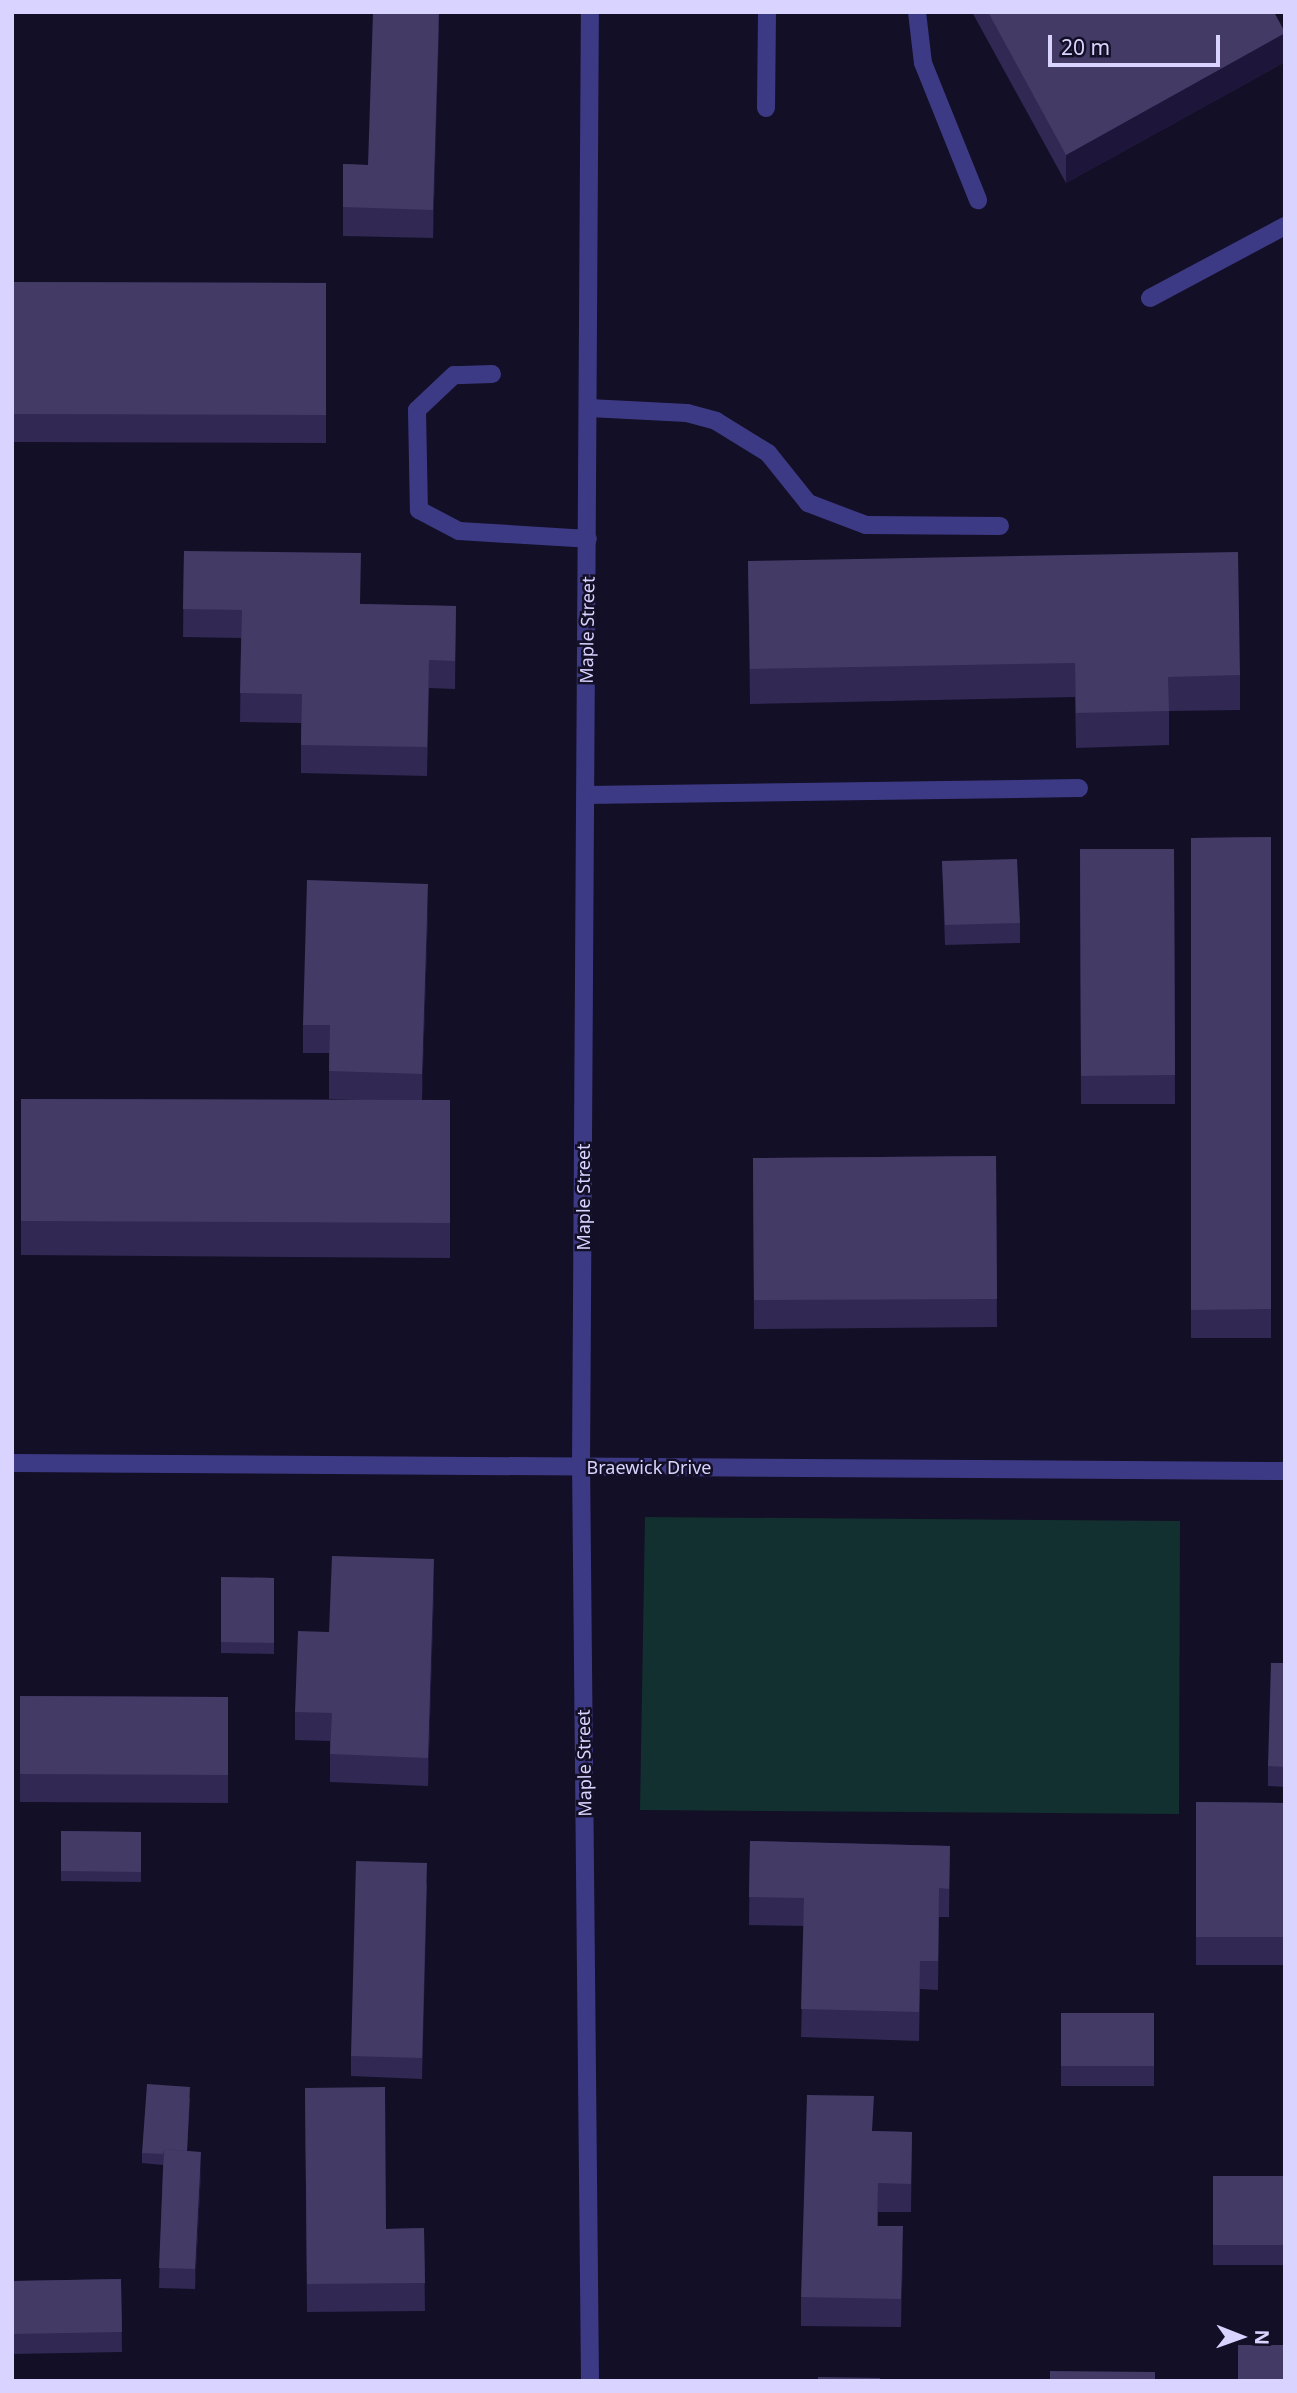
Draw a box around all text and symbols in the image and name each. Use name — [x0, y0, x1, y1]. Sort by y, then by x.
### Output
scale bar — [1052, 21, 1224, 65]
text: 20 m — [1061, 33, 1110, 61]
street label: Maple Street — [575, 576, 599, 684]
street label: Maple Street — [572, 1143, 594, 1251]
street label: Braewick Drive — [587, 1456, 711, 1478]
street label: Maple Street — [572, 1709, 596, 1817]
north arrow — [1206, 2302, 1276, 2372]
text: N — [1249, 2329, 1275, 2345]

